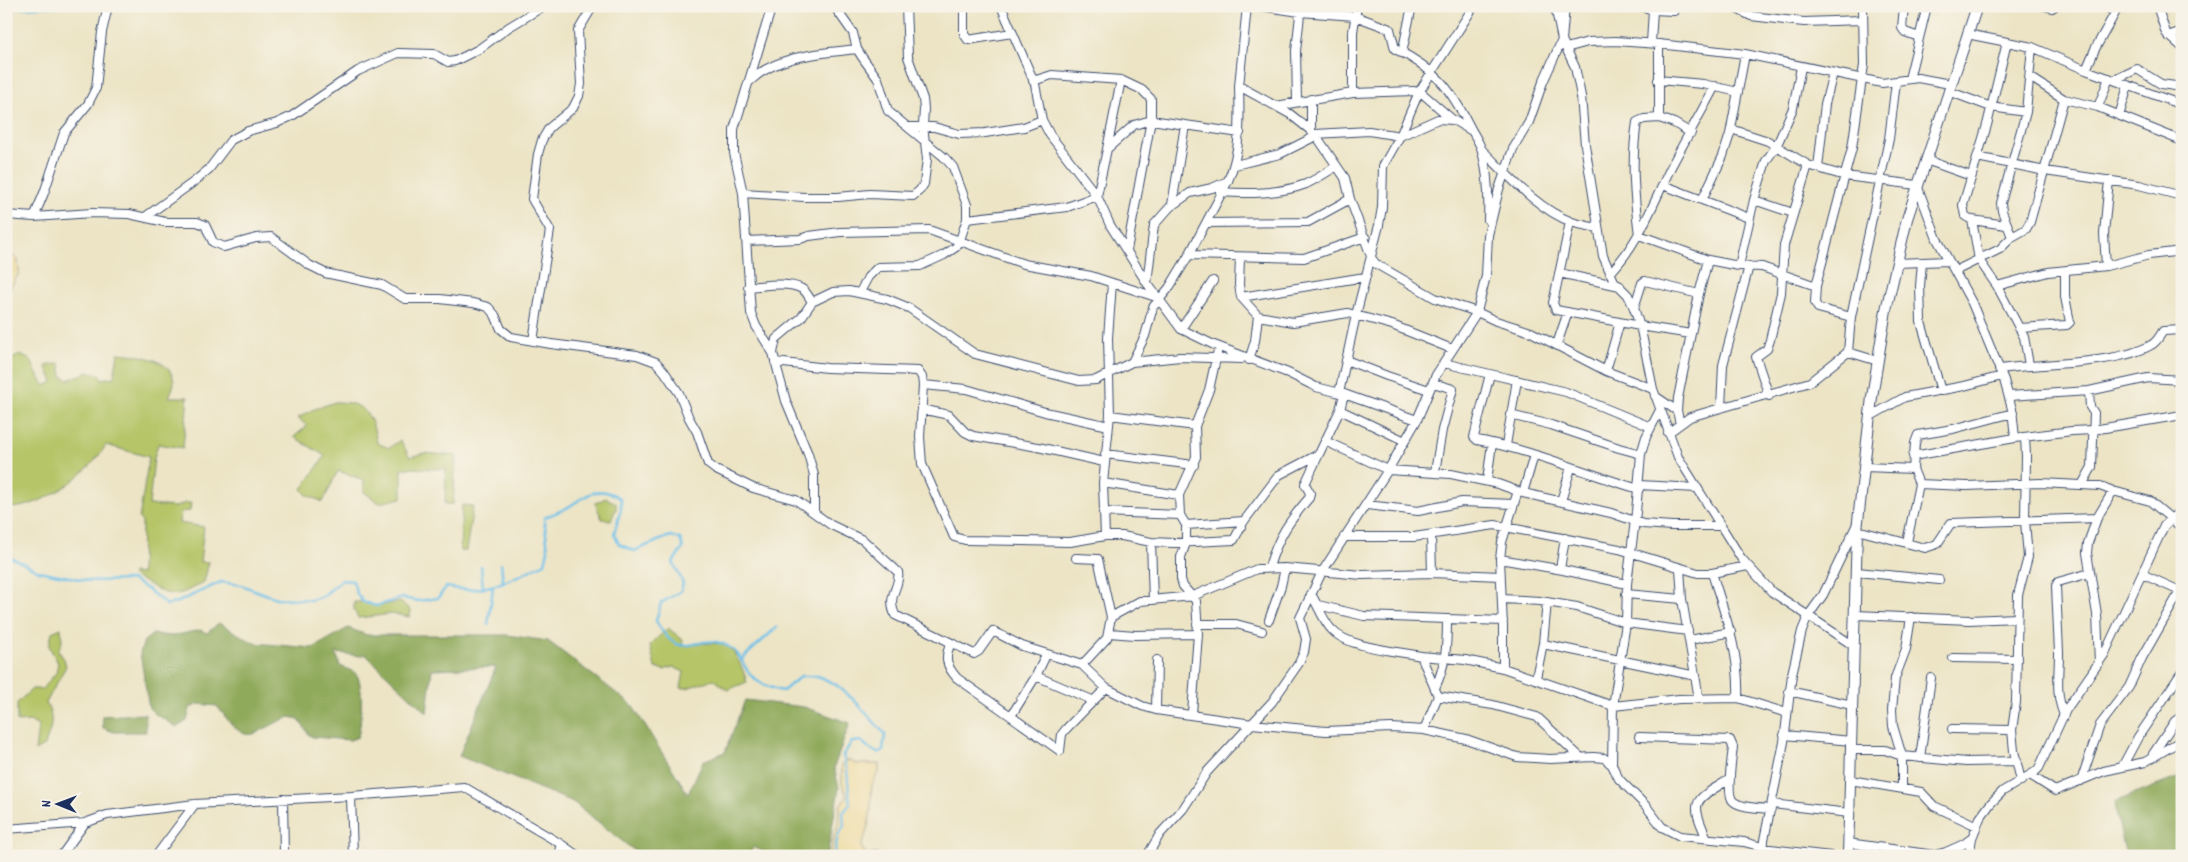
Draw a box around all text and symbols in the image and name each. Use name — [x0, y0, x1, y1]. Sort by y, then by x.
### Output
north arrow — [32, 780, 82, 830]
text: N — [37, 800, 57, 807]

